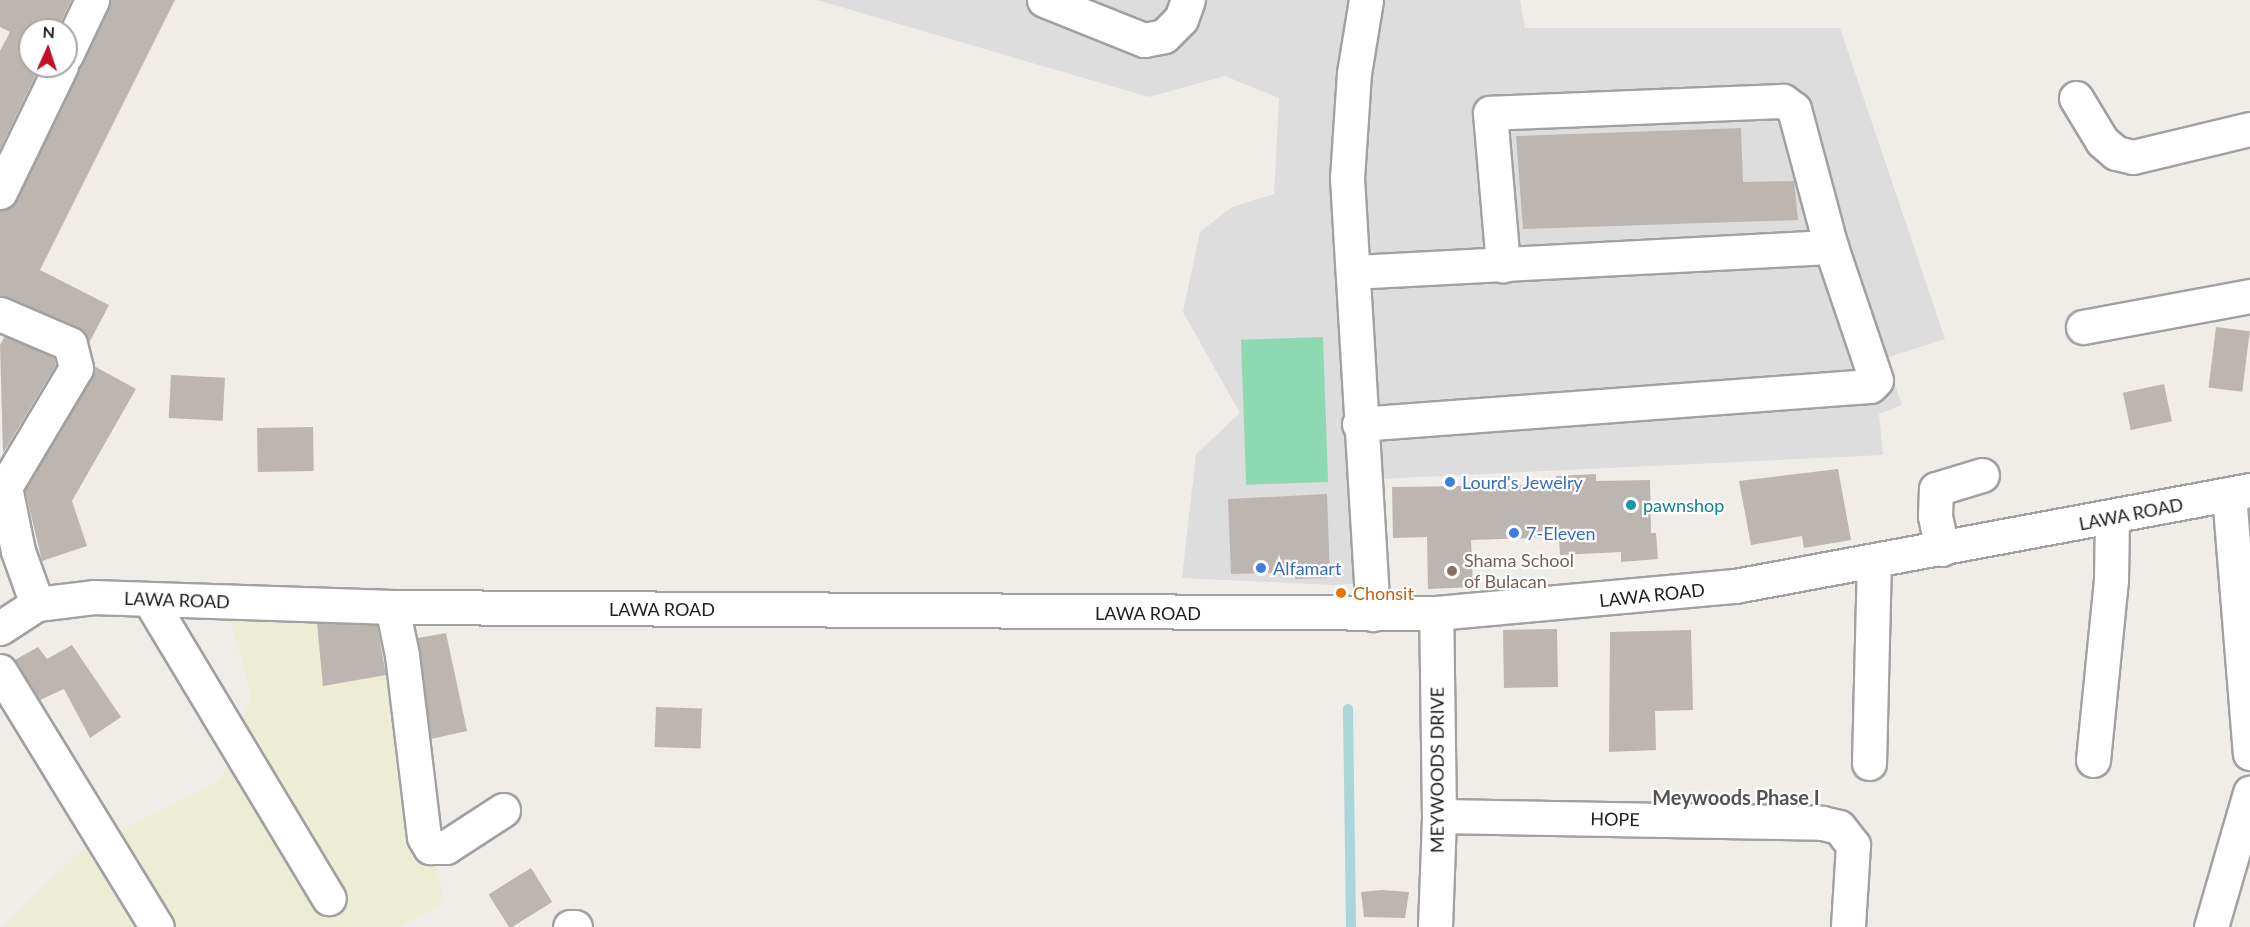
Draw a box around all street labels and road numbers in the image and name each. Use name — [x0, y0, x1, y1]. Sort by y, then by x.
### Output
street label: LAWA ROAD — [2077, 493, 2185, 535]
street label: LAWA ROAD — [1598, 579, 1706, 611]
street label: LAWA ROAD — [123, 587, 231, 613]
street label: LAWA ROAD — [609, 598, 715, 620]
street label: LAWA ROAD — [1095, 602, 1201, 624]
street label: MEYWOODS DRIVE — [1426, 687, 1448, 853]
street label: HOPE — [1590, 808, 1640, 830]

